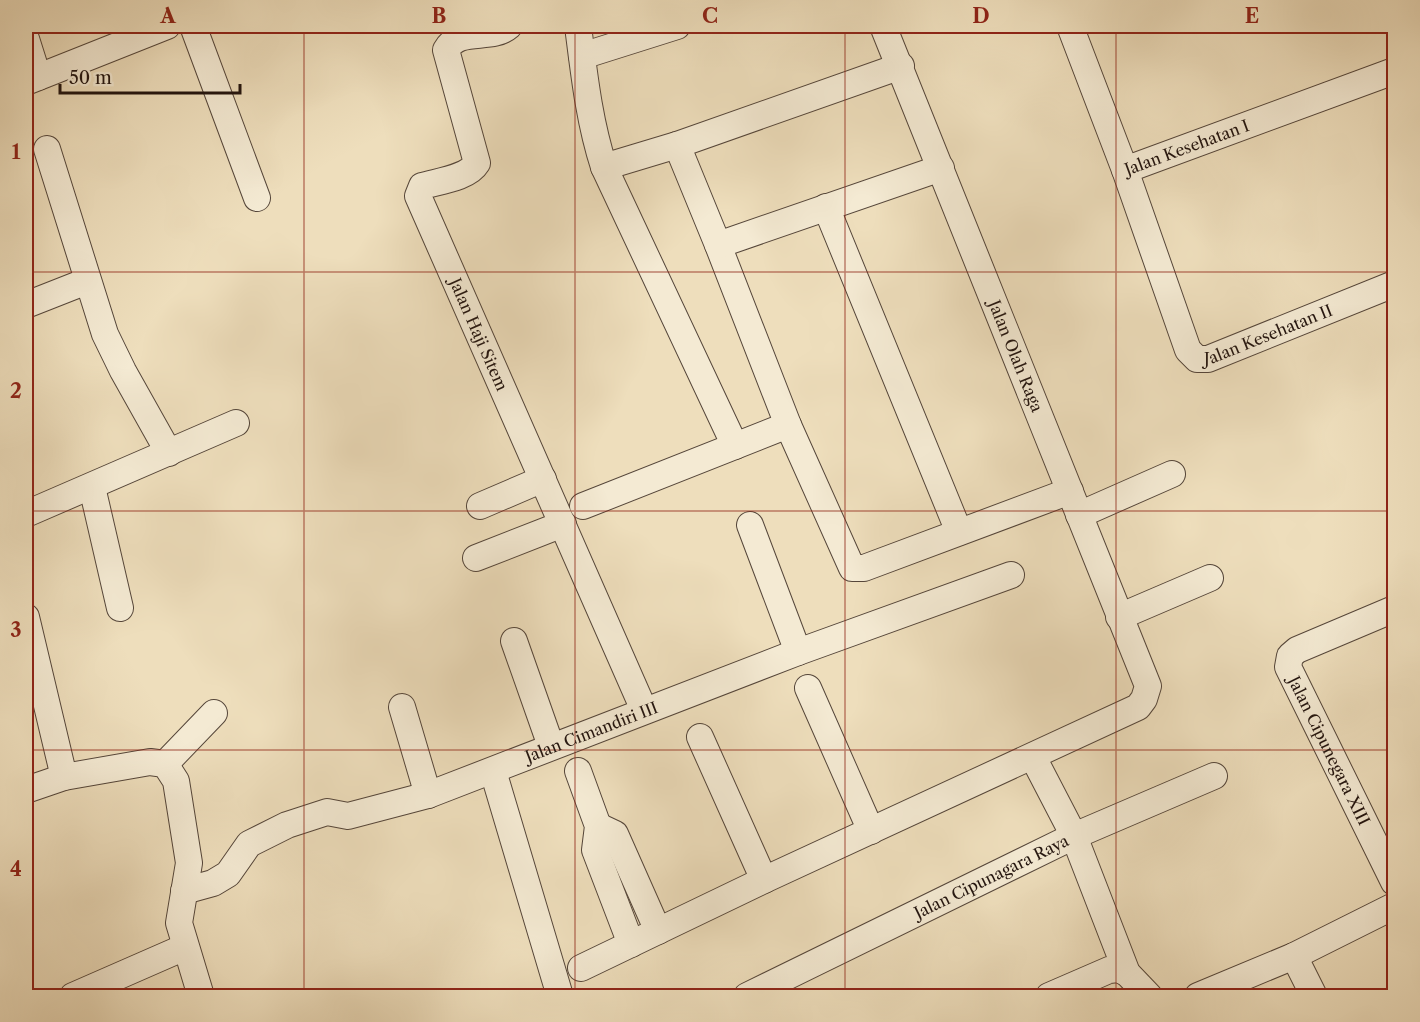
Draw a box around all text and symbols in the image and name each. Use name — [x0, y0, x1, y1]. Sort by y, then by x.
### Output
text: A — [159, 4, 176, 28]
text: B — [432, 4, 447, 28]
text: C — [702, 4, 718, 28]
text: D — [972, 4, 990, 28]
text: E — [1245, 4, 1259, 28]
scale bar — [60, 57, 240, 95]
text: 50 m — [69, 67, 112, 89]
street label: Jalan Kesehatan I — [1119, 115, 1252, 180]
text: 1 — [12, 140, 21, 164]
street label: Jalan Haji Sitem — [444, 272, 512, 394]
street label: Jalan Olah Raga — [983, 294, 1048, 415]
street label: Jalan Kesehatan II — [1201, 300, 1335, 369]
text: 2 — [10, 379, 22, 403]
text: 3 — [10, 618, 22, 642]
street label: Jalan Cipunegara XIII — [1283, 670, 1374, 829]
street label: Jalan Cimandiri III — [519, 697, 661, 768]
street label: Jalan Cipunagara Raya — [908, 830, 1072, 924]
text: 4 — [10, 857, 22, 881]

